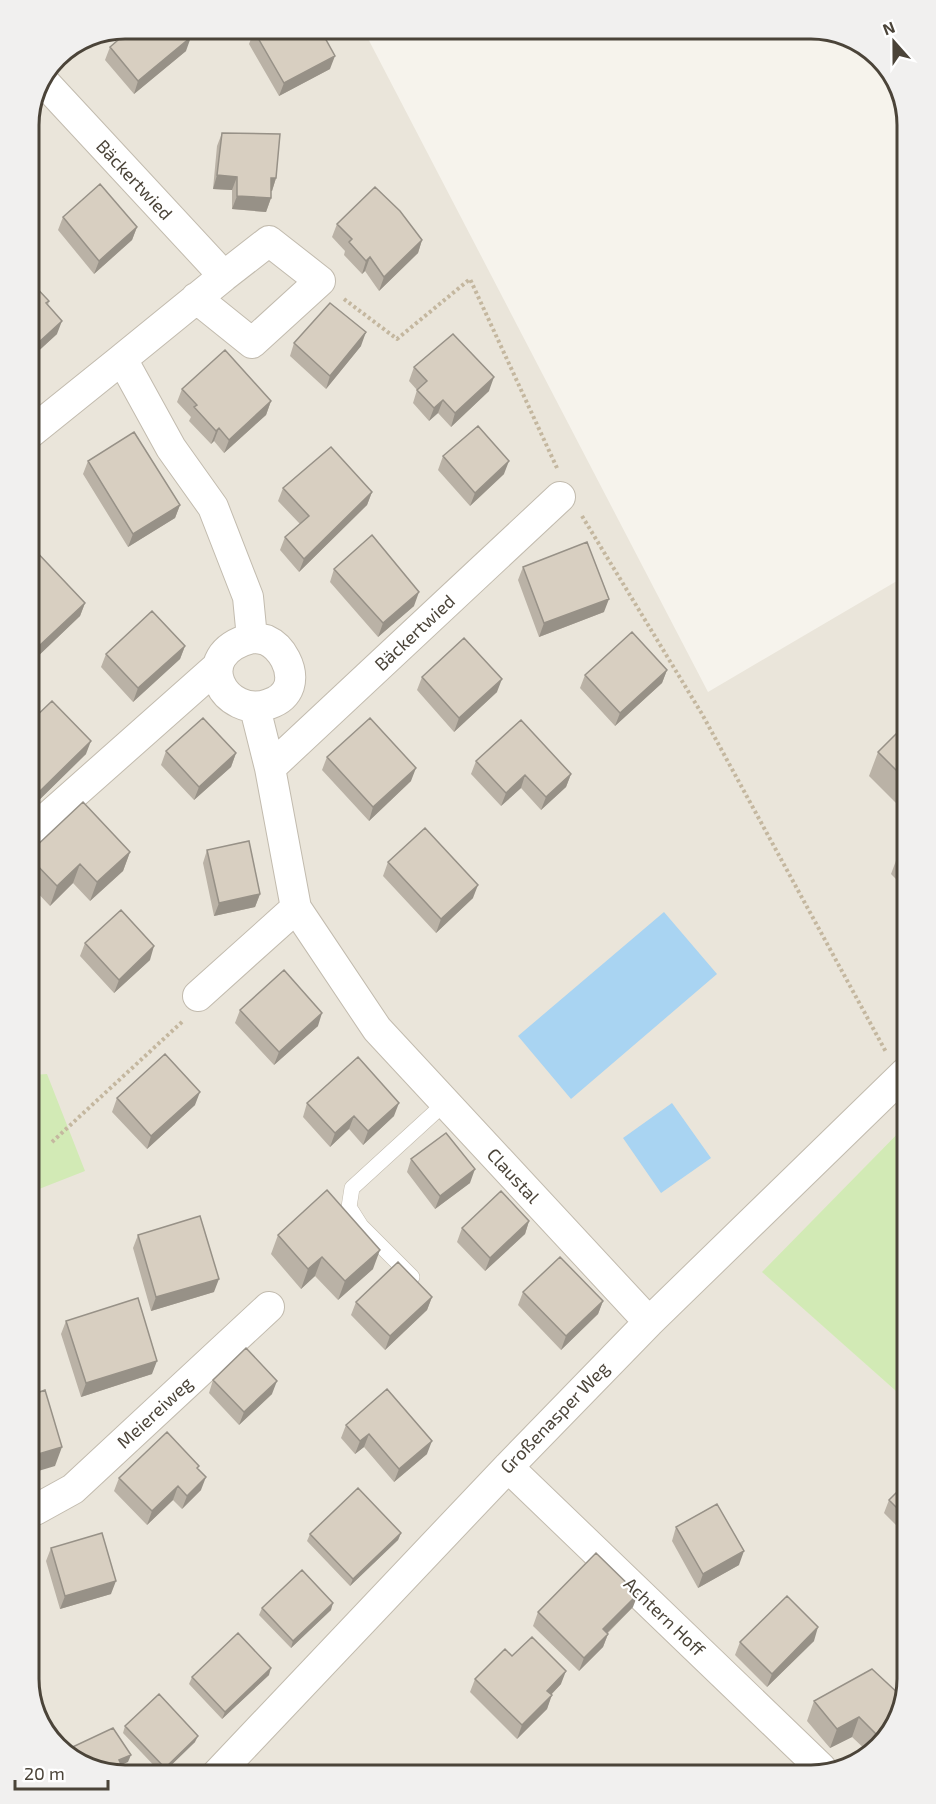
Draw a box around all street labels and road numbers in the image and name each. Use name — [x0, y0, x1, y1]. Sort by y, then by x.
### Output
street label: Bäckertwied — [92, 135, 177, 224]
street label: Bäckertwied — [370, 590, 459, 675]
street label: Claustal — [483, 1143, 545, 1208]
street label: Großenasper Weg — [495, 1357, 613, 1478]
street label: Meiereiweg — [112, 1372, 197, 1453]
street label: Achtern Hoff — [620, 1572, 710, 1661]

